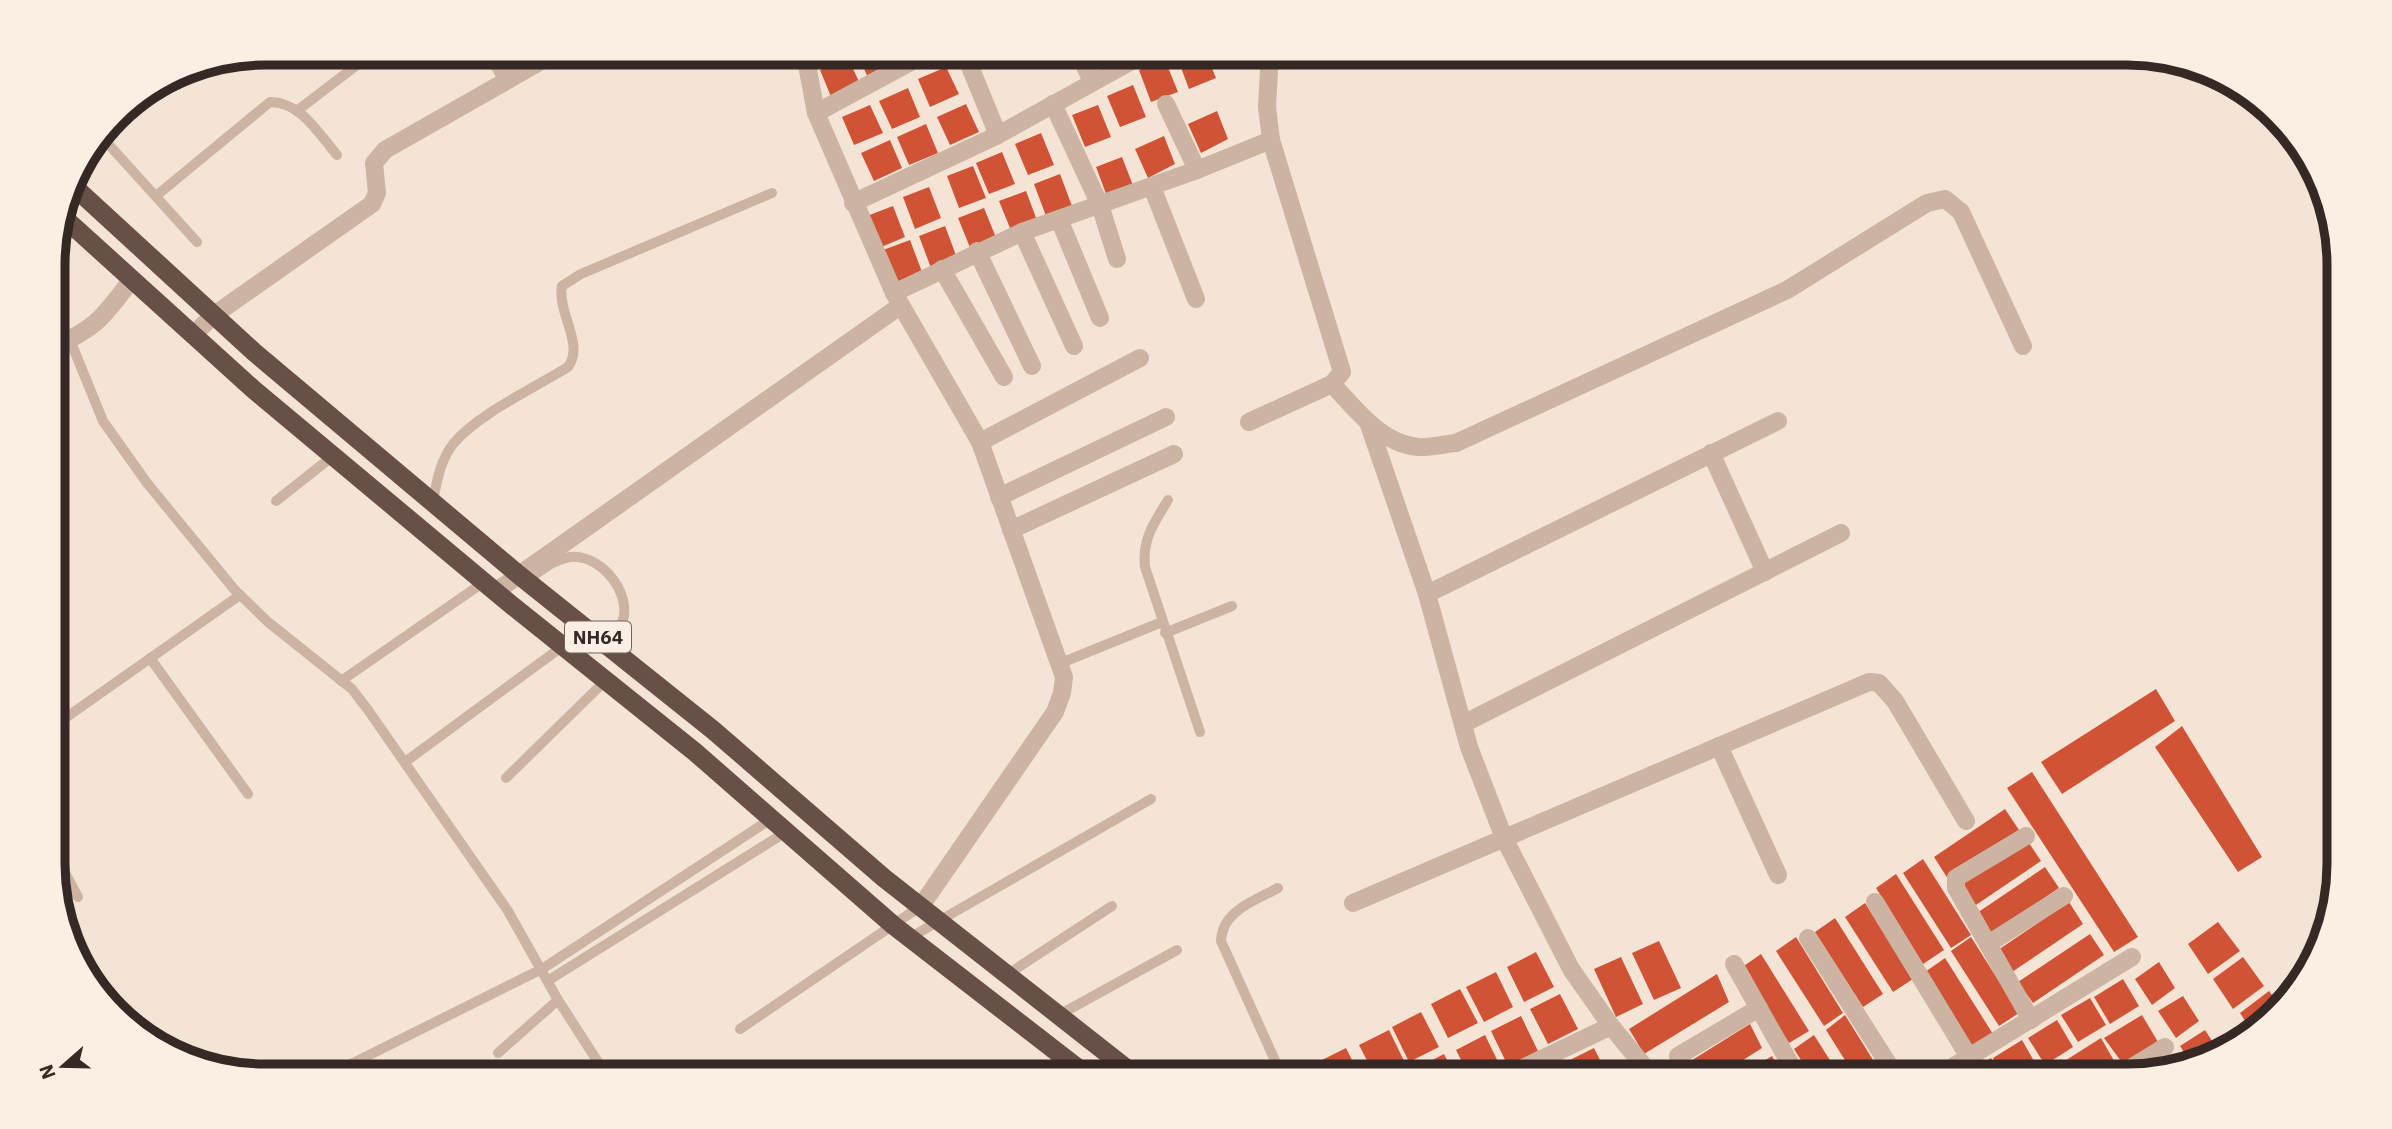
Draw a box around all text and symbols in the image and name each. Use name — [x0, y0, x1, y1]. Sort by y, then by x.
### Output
road number: NH64 — [565, 622, 631, 652]
north arrow — [28, 1031, 98, 1101]
text: N — [33, 1061, 61, 1082]

